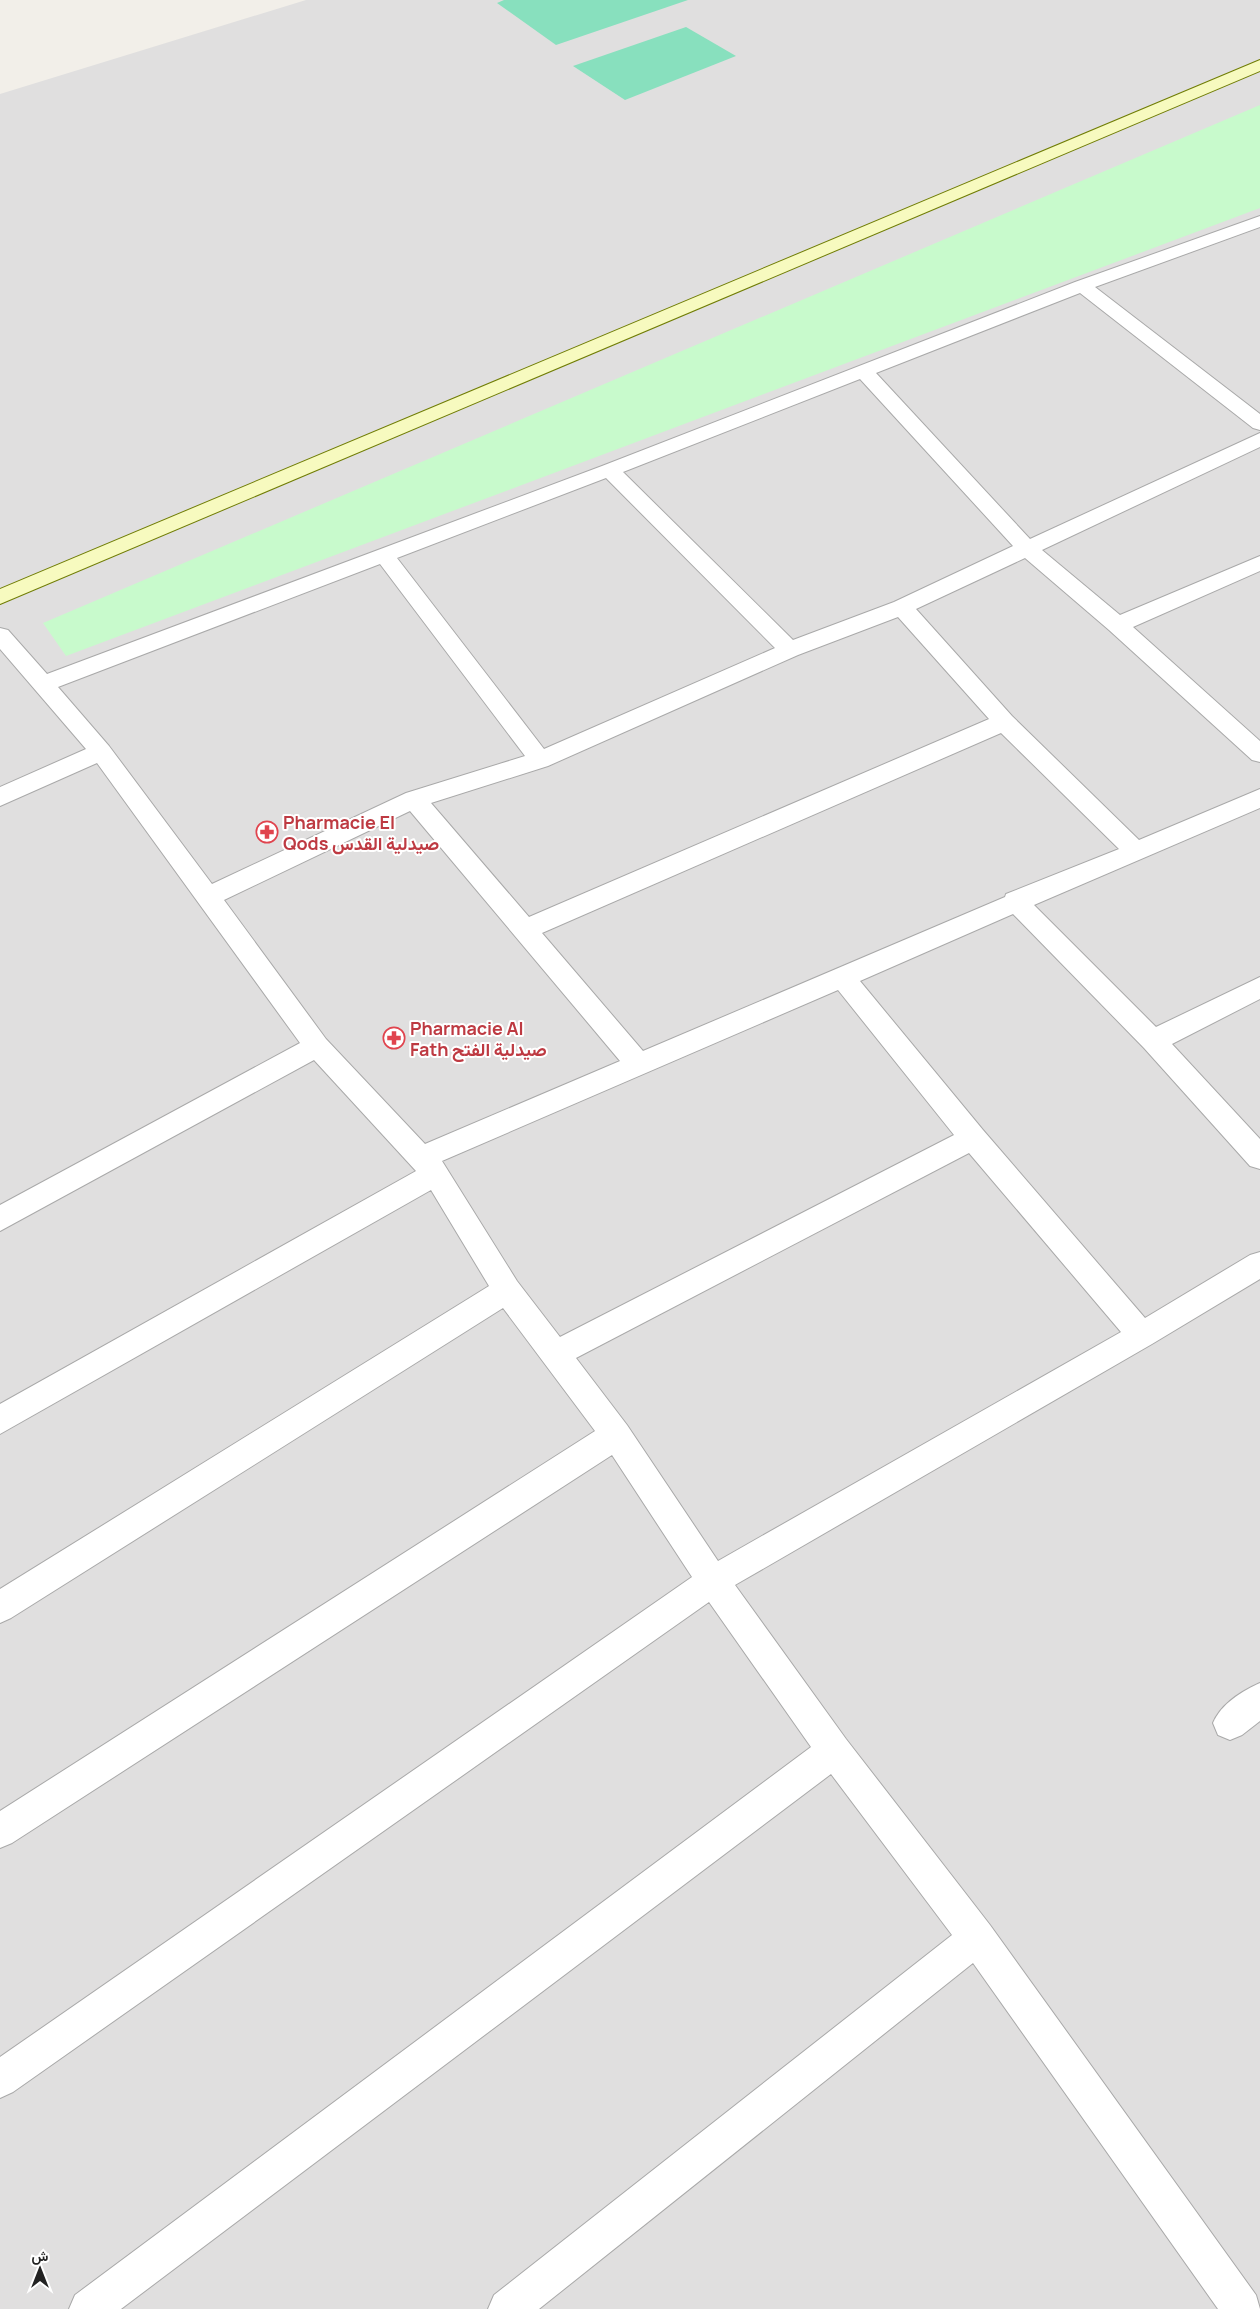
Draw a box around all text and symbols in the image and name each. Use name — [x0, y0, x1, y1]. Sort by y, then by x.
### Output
place label: Pharmacie El Qods صيدلية القدس — [283, 810, 439, 855]
pharmacy icon: Pharmacie El Qods صيدلية القدس — [255, 820, 279, 844]
place label: Pharmacie Al Fath صيدلية الفتح — [410, 1016, 547, 1062]
pharmacy icon: Pharmacie Al Fath صيدلية الفتح — [382, 1026, 406, 1050]
north arrow — [15, 2244, 65, 2294]
text: ش — [32, 2246, 49, 2265]

